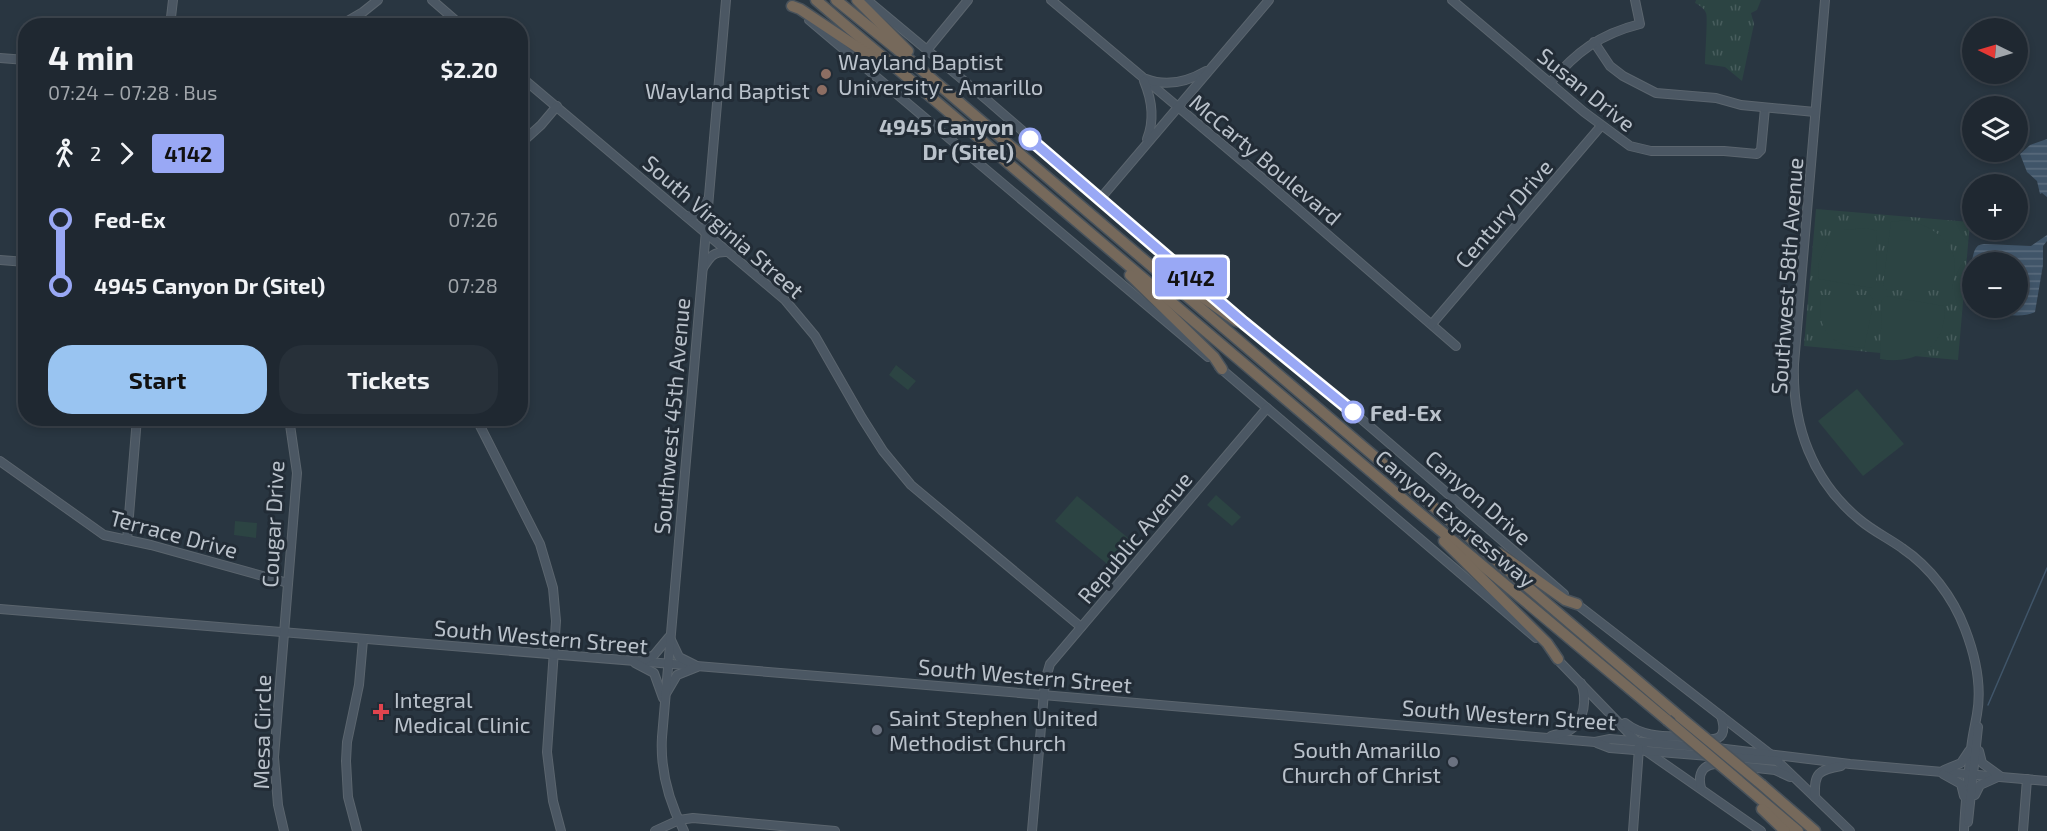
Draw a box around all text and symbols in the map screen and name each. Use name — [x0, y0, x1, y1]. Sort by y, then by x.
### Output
north arrow — [1962, 18, 2028, 84]
map controls — [1962, 18, 2028, 318]
text: 4 min — [48, 37, 134, 77]
street label: Susan Drive — [1533, 42, 1641, 136]
place label: Wayland Baptist University - Amarillo — [838, 48, 1043, 99]
text: $2.20 — [440, 56, 498, 82]
marker: Wayland Baptist University - Amarillo — [819, 67, 833, 81]
place label: Wayland Baptist — [645, 77, 810, 103]
text: 07:24 – 07:28 · Bus — [48, 80, 217, 104]
marker: Wayland Baptist — [815, 83, 829, 97]
street label: McCarty Boulevard — [1185, 88, 1347, 230]
button: layers — [1962, 96, 2028, 162]
place label: 4945 Canyon Dr (Sitel) — [879, 113, 1014, 164]
marker: 4945 Canyon Dr (Sitel) — [1019, 128, 1041, 150]
icon: walk — [48, 137, 81, 170]
icon: forward — [110, 137, 143, 170]
text: 2 — [90, 141, 101, 165]
text: 4142 — [164, 141, 212, 166]
street label: South Virginia Street — [638, 149, 810, 303]
street label: Century Drive — [1449, 153, 1557, 273]
street label: Southwest 58th Avenue — [1765, 157, 1807, 395]
button: + — [1962, 174, 2028, 240]
text: Fed-Ex — [94, 206, 166, 232]
text: 07:26 — [448, 207, 498, 231]
button: − — [1962, 252, 2028, 318]
line badge: 4142 — [1149, 258, 1233, 296]
text: 4142 — [1167, 265, 1215, 290]
text: 4945 Canyon Dr (Sitel) — [94, 272, 325, 298]
text: 07:28 — [448, 273, 498, 297]
street label: Southwest 45th Avenue — [648, 297, 694, 535]
button: Start — [48, 345, 267, 414]
button: Tickets — [279, 345, 498, 414]
place label: Fed-Ex — [1370, 399, 1442, 425]
marker: Fed-Ex — [1342, 401, 1364, 423]
street label: Canyon Expressway — [1371, 444, 1541, 593]
street label: Canyon Drive — [1421, 444, 1537, 550]
street label: Cougar Drive — [256, 460, 288, 588]
street label: Republic Avenue — [1071, 466, 1197, 608]
street label: Terrace Drive — [107, 503, 241, 563]
street label: South Western Street — [433, 614, 649, 658]
street label: South Western Street — [917, 653, 1133, 697]
street label: Mesa Circle — [247, 674, 275, 790]
place label: Integral Medical Clinic — [394, 686, 530, 737]
street label: South Western Street — [1401, 694, 1617, 734]
marker: Integral Medical Clinic — [372, 703, 390, 721]
place label: Saint Stephen United Methodist Church — [889, 704, 1098, 755]
marker: Saint Stephen United Methodist Church — [870, 723, 884, 737]
place label: South Amarillo Church of Christ — [1282, 736, 1441, 787]
marker: South Amarillo Church of Christ — [1446, 755, 1460, 769]

